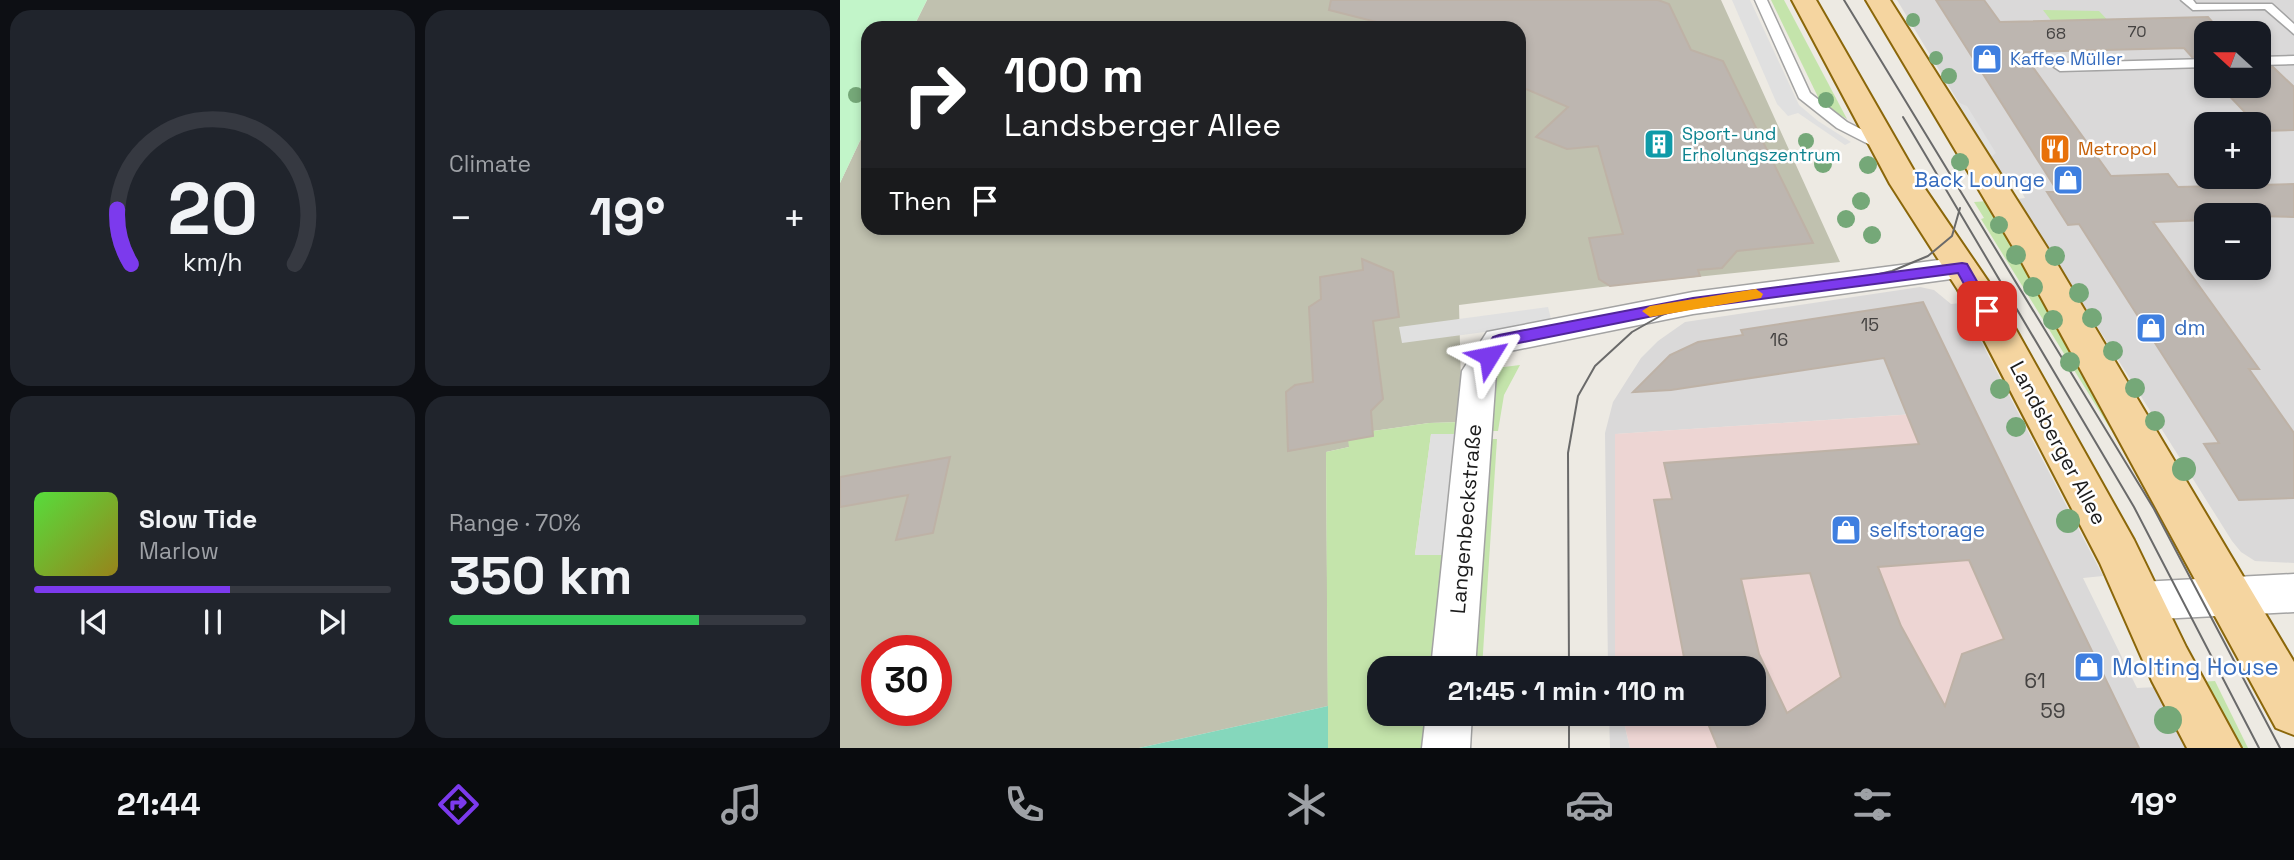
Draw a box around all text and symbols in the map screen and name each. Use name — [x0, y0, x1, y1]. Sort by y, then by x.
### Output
house number: 70 — [2127, 21, 2147, 42]
north arrow — [2194, 21, 2272, 98]
map controls — [2194, 21, 2271, 280]
house number: 68 — [2046, 23, 2066, 44]
shop icon: Kaffee Müller — [1970, 42, 2004, 76]
text: 100 m — [1004, 44, 1144, 106]
place label: Kaffee Müller — [2010, 47, 2123, 70]
icon: right — [889, 49, 980, 140]
text: Landsberger Allee — [1004, 105, 1281, 145]
button: + — [2194, 112, 2271, 189]
place label: Sport- und Erholungszentrum — [1682, 122, 1841, 166]
building icon: Sport- und Erholungszentrum — [1642, 127, 1676, 161]
restaurant icon: Metropol — [2038, 132, 2072, 166]
place label: Metropol — [2078, 137, 2157, 160]
text: Climate — [449, 149, 531, 179]
text: 20 — [167, 162, 258, 255]
shop icon: Back Lounge — [2051, 163, 2085, 197]
place label: Back Lounge — [1914, 166, 2045, 193]
icon: arrive — [966, 182, 1004, 220]
text: 19° — [589, 184, 666, 250]
text: Then — [889, 184, 952, 218]
text: − — [449, 194, 473, 242]
text: + — [782, 194, 806, 242]
button: − — [2194, 203, 2271, 280]
text: km/h — [183, 246, 242, 278]
pin — [1957, 281, 2017, 341]
icon: arrive — [1968, 292, 2006, 330]
shop icon: dm — [2134, 311, 2168, 345]
house number: 15 — [1861, 313, 1879, 336]
place label: dm — [2174, 314, 2206, 341]
position arrow — [1452, 319, 1526, 393]
house number: 16 — [1770, 328, 1788, 351]
street label: Landsberger Allee — [2004, 356, 2113, 529]
street label: Langenbeckstraße — [1444, 423, 1487, 615]
text: Slow Tide — [139, 502, 257, 536]
text: Range · 70% — [449, 508, 581, 538]
shop icon: selfstorage — [1829, 513, 1863, 547]
place label: selfstorage — [1869, 516, 1985, 543]
text: Marlow — [139, 536, 219, 566]
text: 350 km — [449, 543, 632, 609]
icon: previous — [75, 603, 113, 641]
icon: pause — [194, 603, 232, 641]
icon: next — [313, 603, 351, 641]
speed limit sign: 30 — [861, 635, 952, 726]
shop icon: Molting House — [2072, 650, 2106, 684]
place label: Molting House — [2112, 651, 2279, 682]
house number: 61 — [2024, 667, 2046, 694]
text: 21:45 · 1 min · 110 m — [1448, 674, 1685, 708]
house number: 59 — [2040, 697, 2066, 724]
icon: directions — [434, 780, 483, 829]
icon: music — [717, 780, 766, 829]
icon: phone — [1000, 780, 1049, 829]
icon: climate — [1282, 780, 1331, 829]
icon: car — [1565, 780, 1614, 829]
icon: filters — [1848, 780, 1897, 829]
text: 21:44 — [117, 784, 201, 824]
text: 19° — [2130, 784, 2177, 824]

